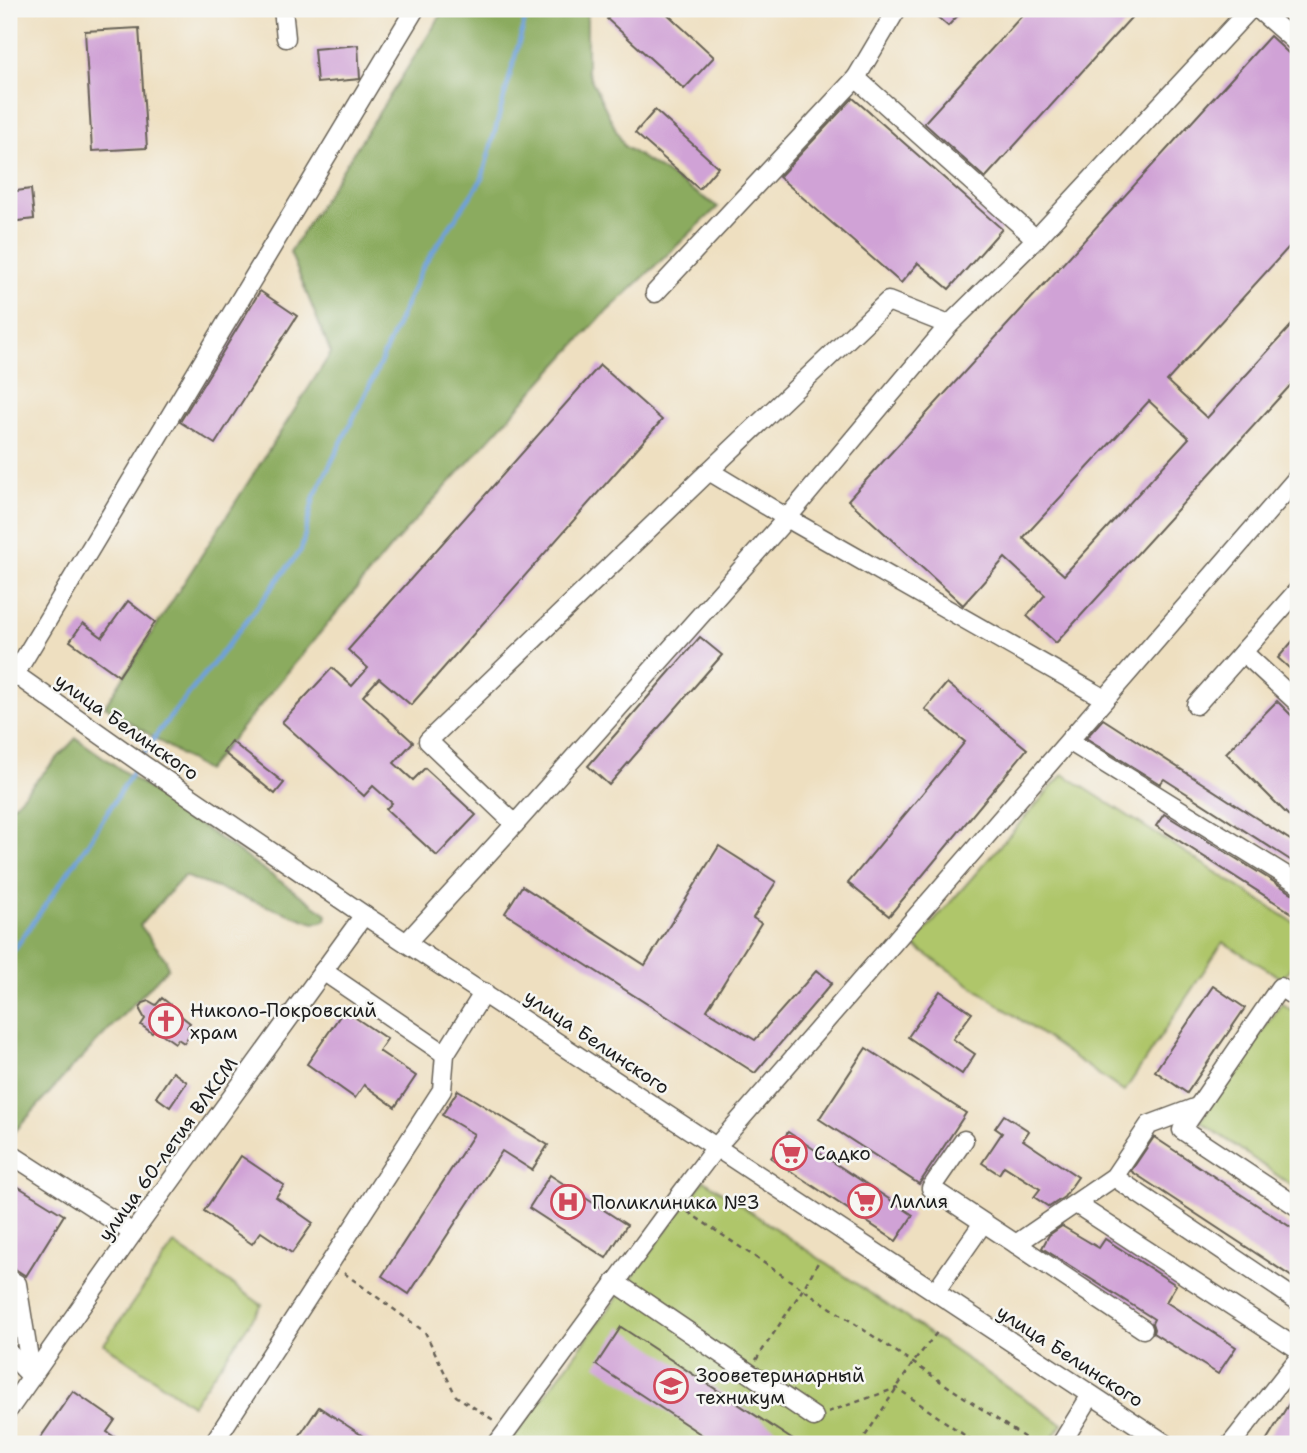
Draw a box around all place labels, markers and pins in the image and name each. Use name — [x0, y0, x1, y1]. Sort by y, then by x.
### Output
place label: Николо-Покровский храм — [190, 998, 377, 1045]
church icon: Николо-Покровский храм — [147, 1002, 185, 1040]
supermarket icon: Садко — [771, 1134, 809, 1172]
place label: Садко — [814, 1141, 871, 1166]
supermarket icon: Лилия — [846, 1182, 884, 1220]
hospital icon: Поликлиника №3 — [549, 1183, 587, 1221]
place label: Лилия — [890, 1189, 948, 1214]
place label: Поликлиника №3 — [592, 1190, 760, 1215]
place label: Зооветеринарный техникум — [696, 1363, 864, 1410]
school or university icon: Зооветеринарный техникум — [652, 1367, 690, 1405]

